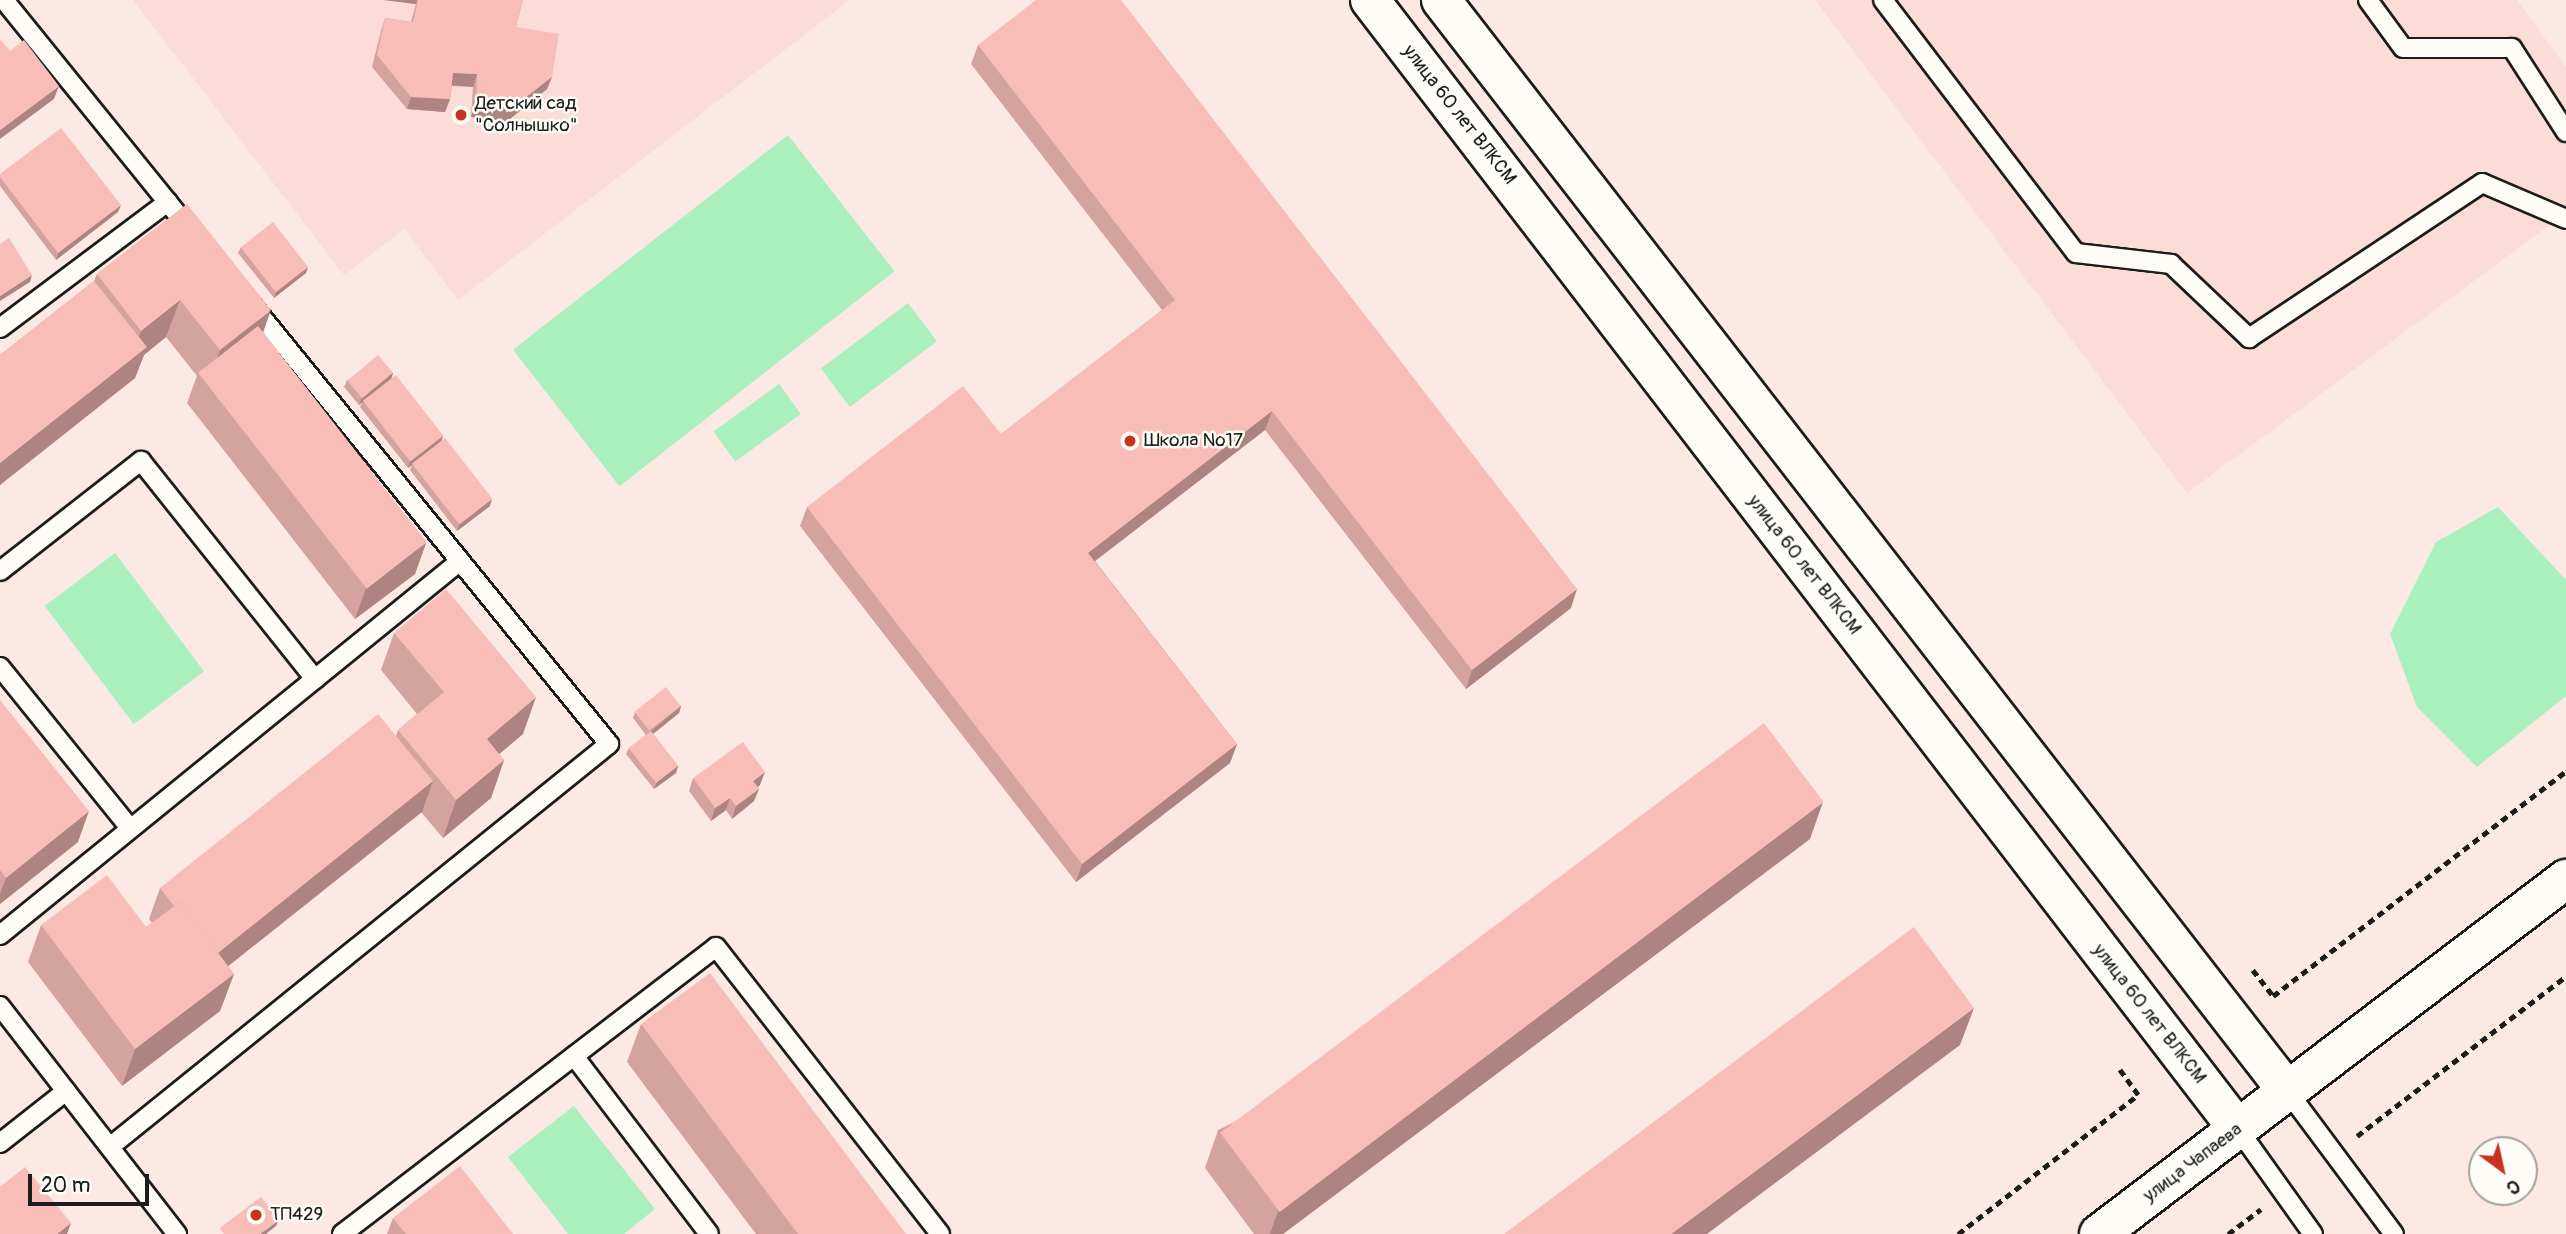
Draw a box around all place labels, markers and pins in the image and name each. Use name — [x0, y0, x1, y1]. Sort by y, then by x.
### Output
place label: Детский сад "Солнышко" — [475, 93, 578, 137]
marker: Детский сад "Солнышко" — [453, 107, 469, 123]
place label: Школа №17 — [1144, 430, 1243, 452]
marker: Школа №17 — [1122, 433, 1138, 449]
place label: ТП429 — [270, 1204, 323, 1226]
marker: ТП429 — [248, 1207, 264, 1223]

